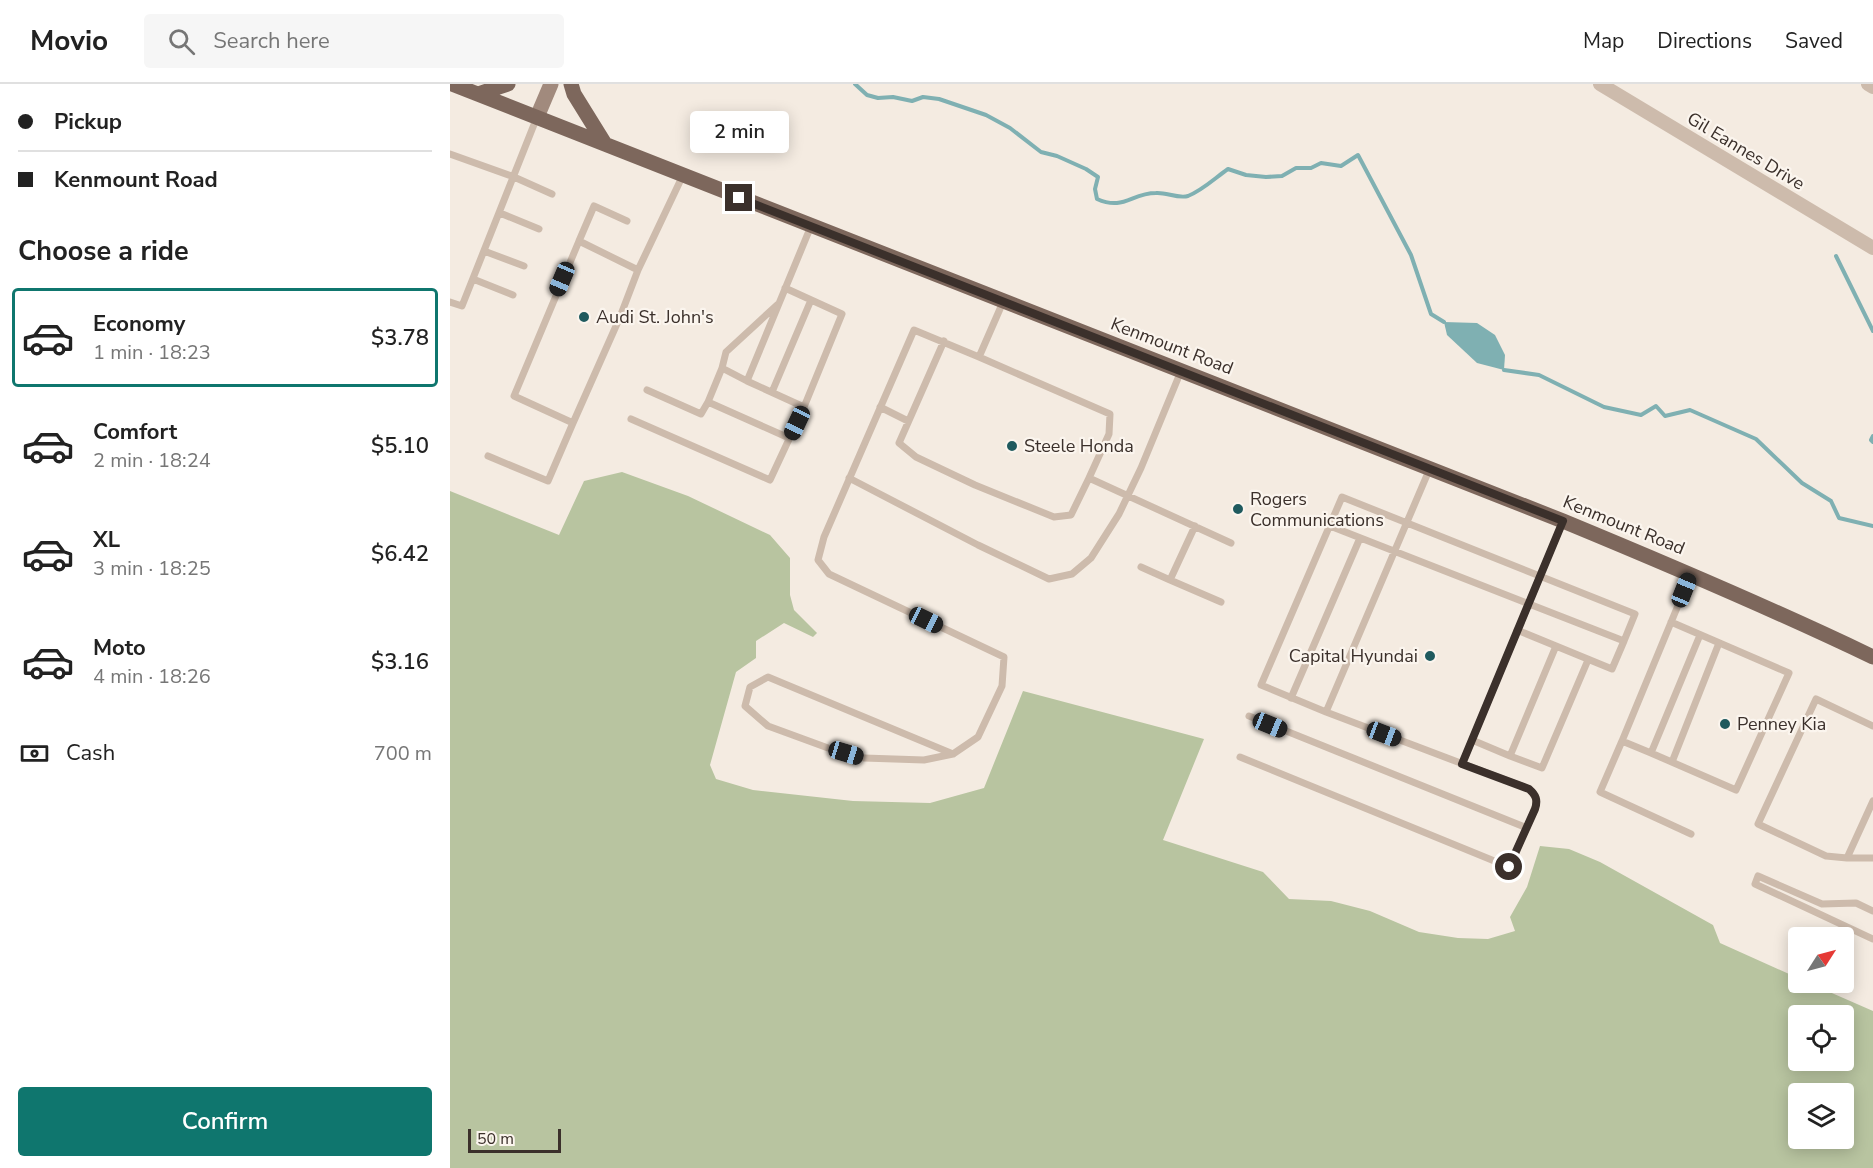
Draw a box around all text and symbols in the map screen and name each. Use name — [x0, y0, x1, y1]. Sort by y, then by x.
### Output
search box — [144, 14, 564, 68]
text: Movio — [30, 22, 108, 60]
icon: search — [165, 25, 198, 58]
text: Search here — [213, 26, 330, 56]
text: Map — [1583, 27, 1624, 55]
text: Directions — [1657, 27, 1752, 55]
text: Saved — [1785, 27, 1843, 55]
street label: Gil Eannes Drive — [1683, 106, 1809, 196]
text: Pickup — [54, 107, 122, 137]
callout: 2 min — [690, 111, 788, 153]
text: 2 min — [714, 118, 765, 145]
text: Kenmount Road — [54, 165, 218, 195]
route end — [725, 184, 752, 211]
text: Choose a ride — [18, 233, 189, 270]
car — [547, 259, 577, 299]
place label: Audi St. John's — [596, 305, 714, 329]
text: Economy — [93, 309, 185, 339]
marker: Audi St. John's — [577, 310, 591, 324]
icon: car — [21, 311, 75, 365]
street label: Kenmount Road — [1107, 312, 1237, 380]
text: $3.78 — [371, 323, 429, 353]
text: 1 min · 18:23 — [93, 339, 211, 366]
car — [781, 403, 813, 443]
text: Comfort — [93, 417, 177, 447]
icon: car — [21, 419, 75, 473]
text: $5.10 — [371, 431, 429, 461]
place label: Steele Honda — [1024, 434, 1134, 458]
marker: Steele Honda — [1005, 439, 1019, 453]
text: 2 min · 18:24 — [93, 447, 211, 474]
place label: Rogers Communications — [1250, 487, 1384, 532]
street label: Kenmount Road — [1560, 490, 1688, 560]
marker: Rogers Communications — [1231, 502, 1245, 516]
text: XL — [93, 525, 120, 555]
icon: car — [21, 527, 75, 581]
text: $6.42 — [371, 539, 429, 569]
text: 3 min · 18:25 — [93, 555, 211, 582]
car — [1669, 570, 1699, 610]
car — [906, 604, 946, 636]
text: Moto — [93, 633, 146, 663]
icon: car — [21, 635, 75, 689]
place label: Capital Hyundai — [1289, 644, 1418, 668]
text: $3.16 — [371, 647, 429, 677]
marker: Capital Hyundai — [1423, 649, 1437, 663]
text: 4 min · 18:26 — [93, 663, 211, 690]
car — [1250, 710, 1290, 740]
place label: Penney Kia — [1737, 712, 1826, 736]
marker: Penney Kia — [1718, 717, 1732, 731]
car — [1364, 719, 1404, 749]
icon: cash — [18, 737, 51, 770]
text: Cash — [66, 738, 115, 768]
car — [826, 739, 866, 767]
text: 700 m — [374, 740, 432, 767]
route start — [1495, 853, 1522, 880]
north arrow — [1788, 927, 1854, 993]
map controls — [1788, 927, 1854, 1149]
button: locate — [1788, 1005, 1854, 1071]
button: layers — [1788, 1083, 1854, 1149]
button: Confirm — [18, 1087, 432, 1156]
scale bar — [468, 1126, 561, 1154]
text: 50 m — [477, 1128, 514, 1150]

